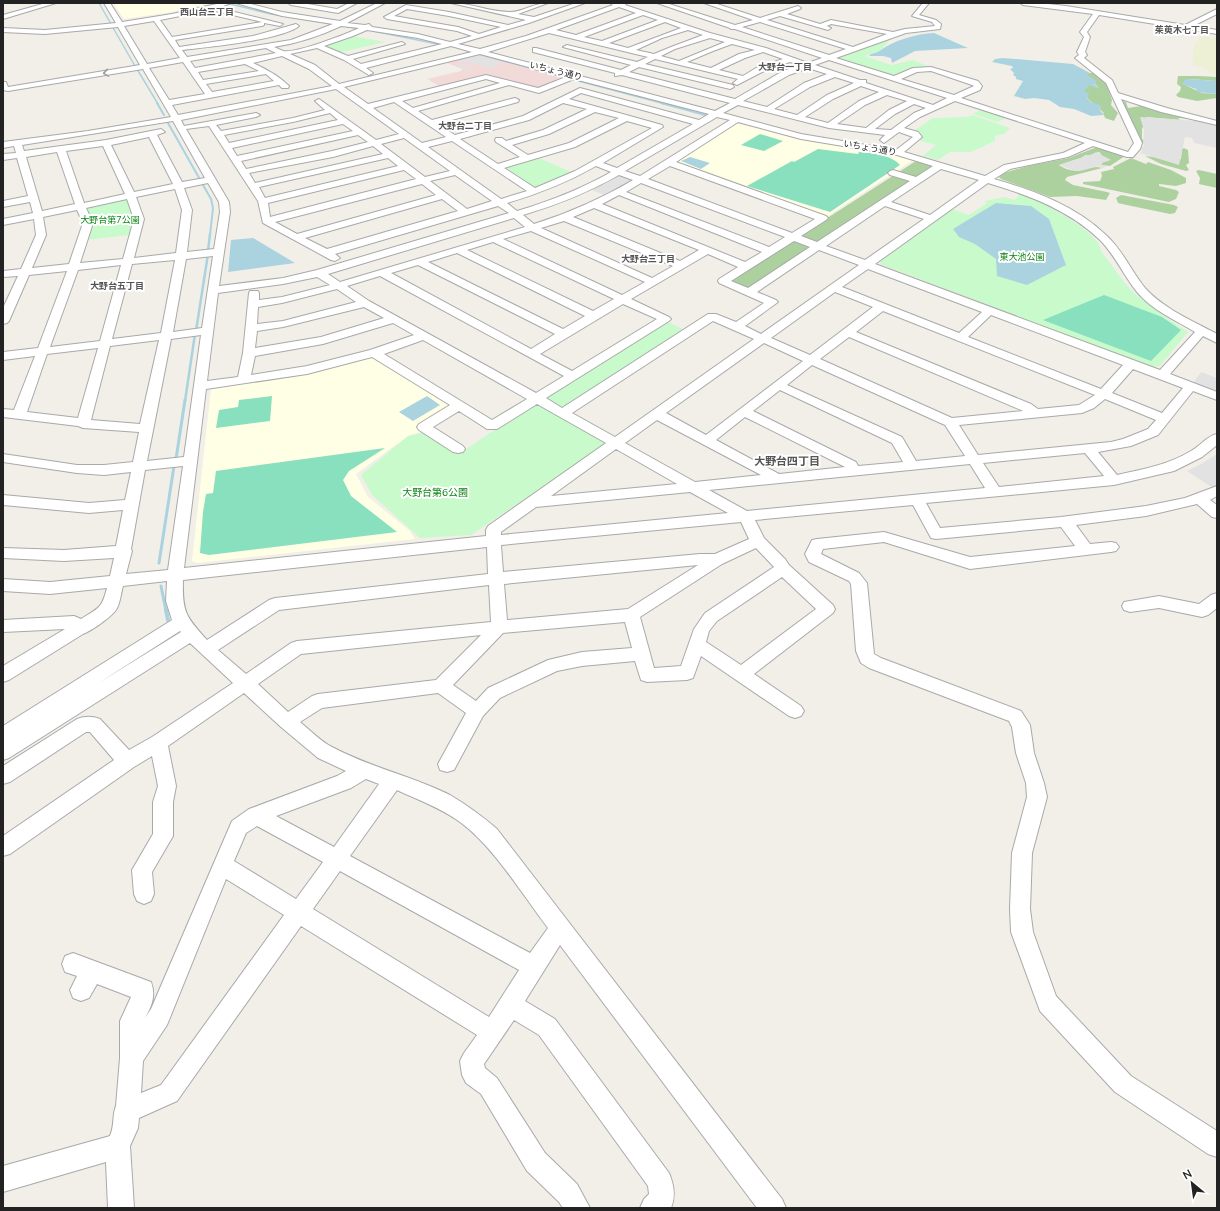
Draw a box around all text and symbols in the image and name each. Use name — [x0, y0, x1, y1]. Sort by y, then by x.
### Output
district label: 西山台三丁目 — [180, 6, 234, 17]
district label: 茱萸木七丁目 — [1154, 24, 1209, 35]
street label: いちょう通り — [529, 59, 584, 82]
district label: 大野台一丁目 — [758, 61, 812, 72]
one-way arrow — [103, 68, 110, 77]
district label: 大野台二丁目 — [438, 120, 492, 131]
street label: いちょう通り — [843, 137, 898, 158]
park label: 大野台第7公園 — [80, 214, 140, 225]
park label: 東大池公園 — [999, 251, 1045, 262]
district label: 大野台三丁目 — [621, 253, 675, 264]
district label: 大野台五丁目 — [90, 280, 144, 291]
district label: 大野台四丁目 — [754, 454, 820, 468]
park label: 大野台第6公園 — [402, 486, 468, 499]
north arrow — [1172, 1163, 1212, 1203]
text: N — [1180, 1166, 1194, 1182]

